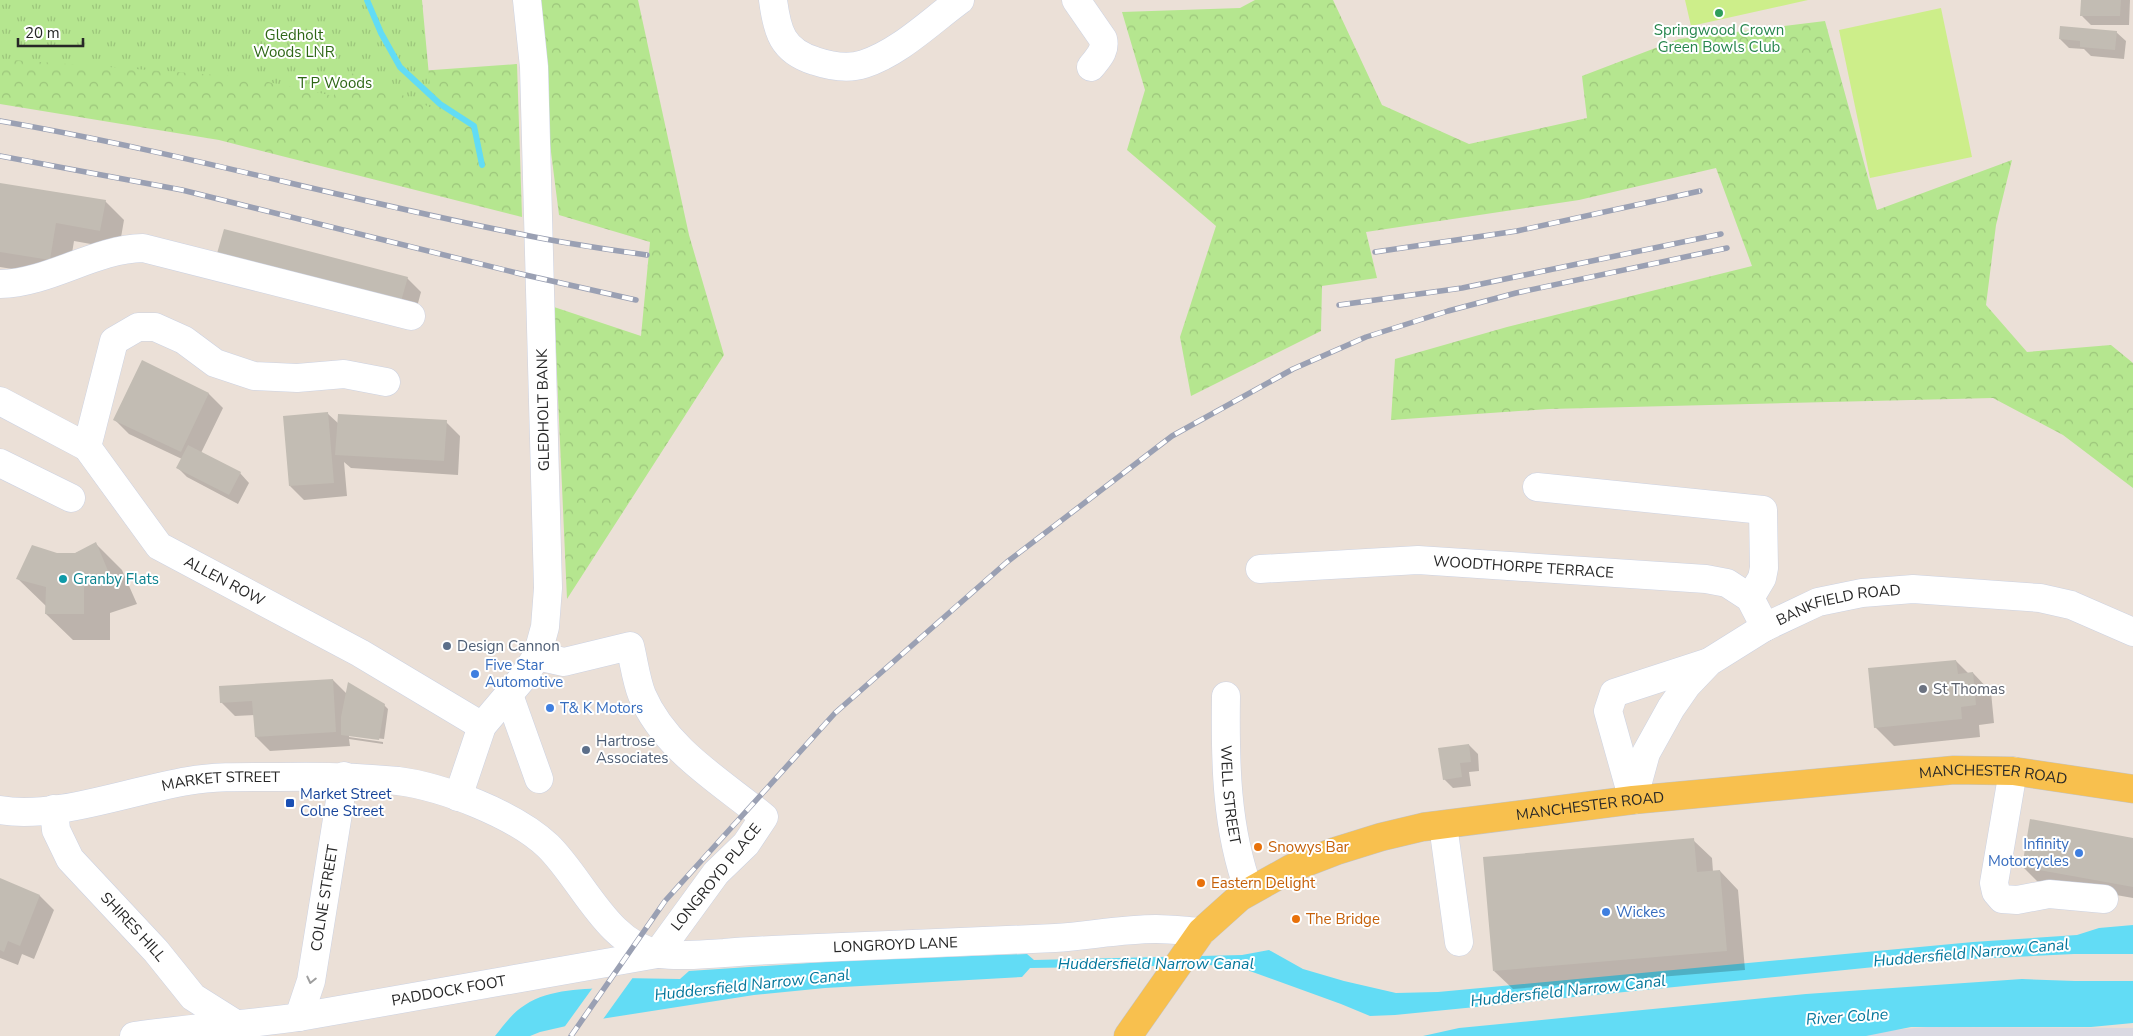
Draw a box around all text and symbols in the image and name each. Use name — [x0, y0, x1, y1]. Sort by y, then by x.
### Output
marker: Springwood Crown Green Bowls Club — [1713, 7, 1725, 19]
scale bar — [18, 15, 82, 47]
place label: Springwood Crown Green Bowls Club — [1654, 20, 1784, 57]
text: 20 m — [25, 23, 60, 43]
park label: Gledholt Woods LNR — [253, 25, 335, 62]
park label: T P Woods — [298, 73, 372, 93]
street label: GLEDHOLT BANK — [532, 348, 554, 471]
street label: ALLEN ROW — [181, 551, 269, 611]
street label: WOODTHORPE TERRACE — [1432, 551, 1615, 583]
place label: Granby Flats — [73, 569, 159, 589]
marker: Granby Flats — [57, 573, 69, 585]
street label: BANKFIELD ROAD — [1773, 580, 1901, 630]
place label: Design Cannon — [457, 636, 560, 656]
marker: Design Cannon — [441, 640, 453, 652]
place label: Five Star Automotive — [485, 655, 563, 692]
marker: Five Star Automotive — [469, 668, 481, 680]
place label: St Thomas — [1933, 679, 2005, 699]
marker: St Thomas — [1917, 683, 1929, 695]
place label: T& K Motors — [560, 698, 643, 718]
marker: T& K Motors — [544, 702, 556, 714]
place label: Hartrose Associates — [596, 731, 668, 768]
marker: Hartrose Associates — [580, 744, 592, 756]
street label: WELL STREET — [1216, 745, 1246, 846]
street label: MANCHESTER ROAD — [1918, 760, 2069, 789]
street label: MARKET STREET — [160, 767, 280, 796]
place label: Market Street Colne Street — [300, 784, 392, 821]
street label: MANCHESTER ROAD — [1515, 787, 1665, 825]
marker: Market Street Colne Street — [284, 797, 296, 809]
street label: LONGROYD PLACE — [666, 819, 766, 935]
place label: Infinity Motorcycles — [1988, 834, 2069, 871]
place label: Snowys Bar — [1268, 837, 1350, 857]
marker: Snowys Bar — [1252, 841, 1264, 853]
street label: COLNE STREET — [306, 843, 343, 953]
marker: Infinity Motorcycles — [2073, 847, 2085, 859]
place label: Eastern Delight — [1211, 873, 1316, 893]
marker: Eastern Delight — [1195, 877, 1207, 889]
street label: SHIRES HILL — [96, 888, 170, 966]
place label: Wickes — [1616, 902, 1665, 922]
marker: Wickes — [1600, 906, 1612, 918]
place label: The Bridge — [1306, 909, 1380, 929]
marker: The Bridge — [1290, 913, 1302, 925]
street label: LONGROYD LANE — [833, 932, 958, 957]
water label: Huddersfield Narrow Canal — [1872, 933, 2070, 973]
water label: Huddersfield Narrow Canal — [1058, 953, 1255, 975]
water label: Huddersfield Narrow Canal — [653, 964, 851, 1006]
water label: Huddersfield Narrow Canal — [1469, 970, 1667, 1012]
street label: PADDOCK FOOT — [390, 971, 507, 1011]
one-way arrow — [306, 975, 317, 984]
water label: River Colne — [1805, 1003, 1889, 1031]

